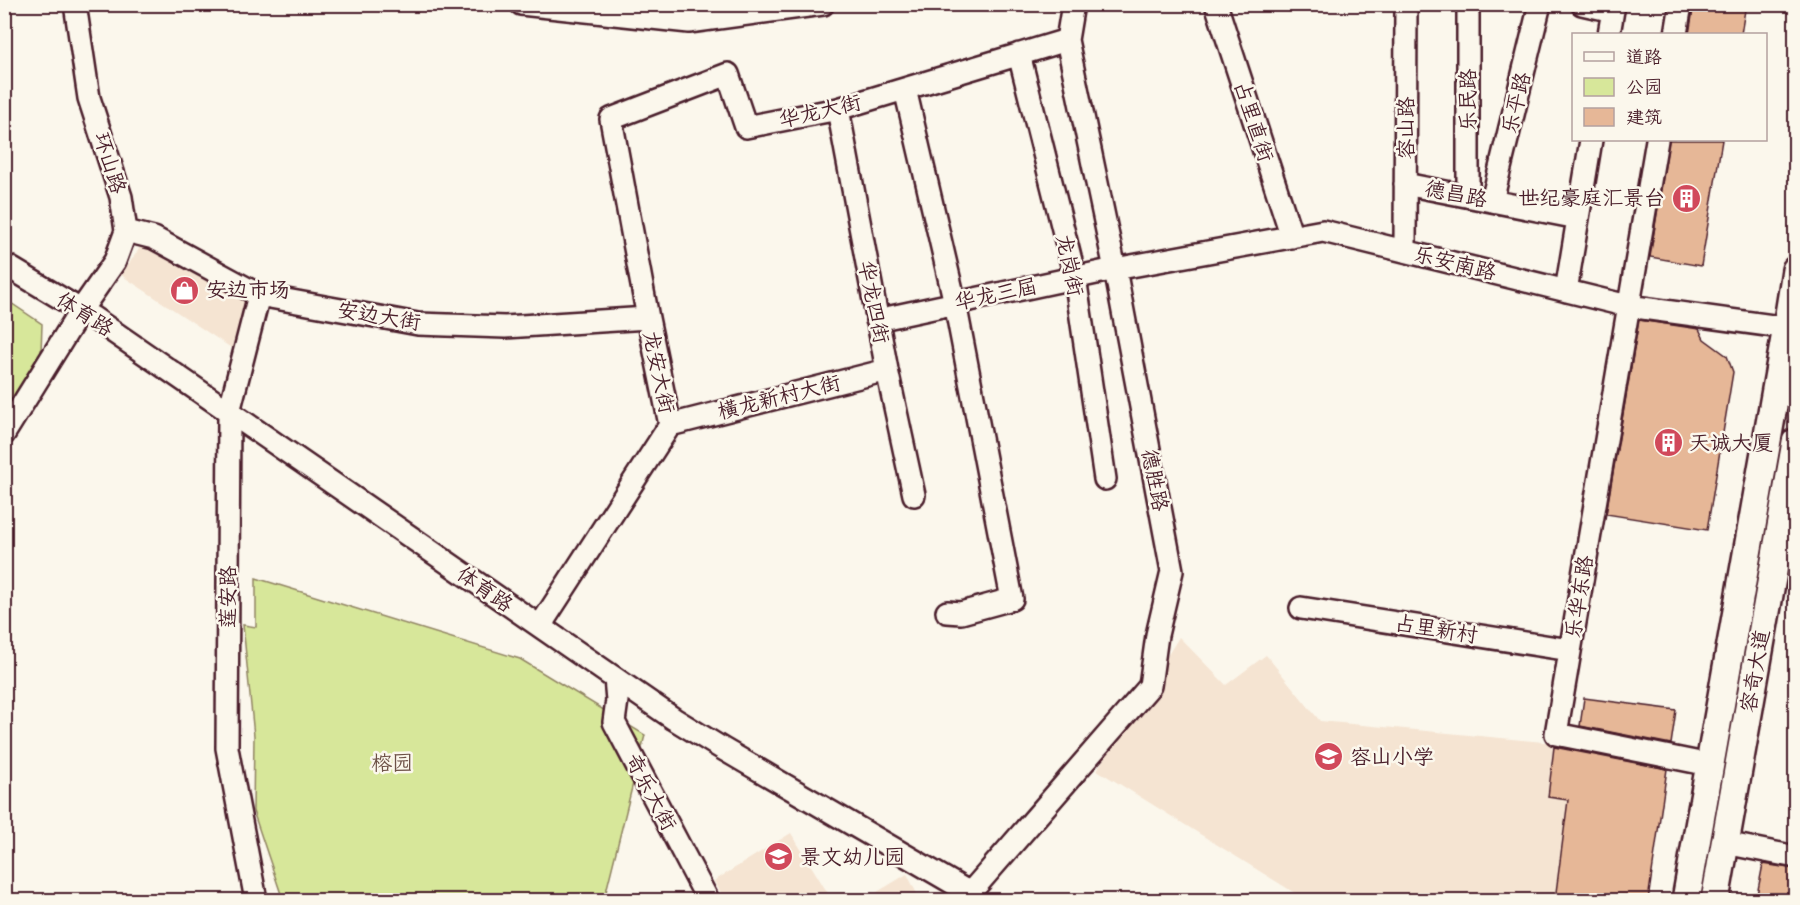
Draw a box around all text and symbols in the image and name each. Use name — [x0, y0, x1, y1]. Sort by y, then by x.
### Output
legend — [1572, 33, 1767, 141]
text: 道路 — [1626, 47, 1662, 72]
street label: 乐民路 — [1456, 69, 1486, 132]
street label: 乐平路 — [1497, 70, 1541, 138]
street label: 占里直街 — [1224, 77, 1278, 167]
text: 公园 — [1626, 77, 1662, 102]
street label: 华龙大街 — [776, 90, 865, 138]
street label: 容山路 — [1394, 97, 1424, 160]
text: 建筑 — [1626, 107, 1662, 132]
street label: 环山路 — [84, 129, 131, 198]
street label: 德昌路 — [1422, 176, 1489, 218]
building icon: 世纪豪庭汇景台 — [1670, 182, 1702, 214]
place label: 世纪豪庭汇景台 — [1518, 186, 1665, 216]
street label: 龙岗街 — [1046, 232, 1088, 300]
street label: 乐安南路 — [1410, 241, 1499, 291]
street label: 华龙四街 — [848, 258, 894, 347]
shop icon: 安边市场 — [169, 274, 201, 306]
street label: 华龙三届 — [952, 274, 1041, 320]
place label: 安边市场 — [206, 278, 290, 308]
street label: 体育路 — [49, 287, 118, 346]
street label: 安边大街 — [335, 298, 422, 340]
street label: 龙安大街 — [633, 328, 679, 417]
street label: 横龙新村大街 — [715, 370, 844, 430]
building icon: 天诚大厦 — [1652, 427, 1684, 459]
place label: 天诚大厦 — [1689, 431, 1773, 461]
street label: 德胜路 — [1131, 447, 1173, 514]
street label: 乐华东路 — [1561, 554, 1603, 641]
street label: 体育路 — [449, 561, 518, 622]
street label: 莲安路 — [216, 566, 246, 629]
street label: 占里新村 — [1392, 611, 1479, 653]
street label: 容奇大道 — [1736, 628, 1780, 715]
school or university icon: 容山小学 — [1313, 741, 1345, 773]
place label: 容山小学 — [1350, 745, 1434, 775]
street label: 奇乐大街 — [615, 749, 681, 838]
park label: 榕园 — [371, 751, 413, 781]
school or university icon: 景文幼儿园 — [763, 841, 795, 873]
place label: 景文幼儿园 — [800, 845, 905, 875]

